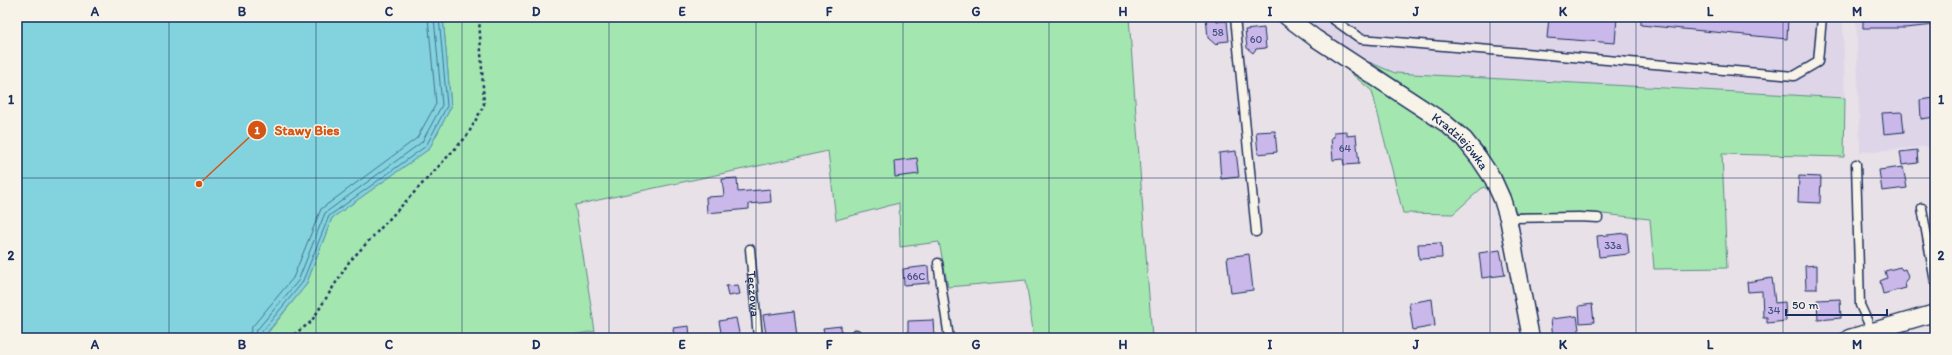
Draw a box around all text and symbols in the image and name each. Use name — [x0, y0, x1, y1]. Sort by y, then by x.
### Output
text: A — [90, 4, 100, 19]
text: B — [238, 4, 247, 19]
text: C — [385, 4, 394, 19]
text: D — [532, 4, 541, 19]
text: E — [678, 4, 686, 19]
text: F — [826, 4, 833, 19]
text: G — [972, 4, 981, 19]
text: H — [1119, 4, 1128, 19]
text: I — [1268, 4, 1273, 19]
text: J — [1412, 4, 1420, 19]
text: K — [1559, 4, 1568, 19]
text: L — [1707, 4, 1714, 19]
text: M — [1852, 4, 1862, 19]
house number: 58 — [1212, 26, 1224, 39]
house number: 60 — [1250, 33, 1263, 46]
text: 1 — [8, 92, 14, 107]
text: 1 — [1938, 92, 1944, 107]
street label: Kradziejówka — [1429, 110, 1492, 173]
callout: Stawy Bies — [247, 117, 348, 143]
text: Stawy Bies — [274, 122, 340, 139]
text: 1 — [254, 123, 260, 137]
house number: 64 — [1339, 142, 1352, 155]
house number: 33a — [1604, 239, 1622, 252]
text: 2 — [8, 248, 15, 263]
text: 2 — [1938, 248, 1945, 263]
street label: Tęczowa — [744, 270, 763, 318]
house number: 66C — [907, 270, 925, 283]
scale bar — [1786, 291, 1887, 317]
text: 50 m — [1792, 298, 1818, 312]
house number: 34 — [1768, 304, 1781, 317]
text: A — [90, 337, 100, 352]
text: B — [238, 337, 247, 352]
text: C — [385, 337, 394, 352]
text: D — [532, 337, 541, 352]
text: E — [678, 337, 686, 352]
text: F — [826, 337, 833, 352]
text: G — [972, 337, 981, 352]
text: H — [1119, 337, 1128, 352]
text: I — [1268, 337, 1273, 352]
text: J — [1412, 337, 1420, 352]
text: K — [1559, 337, 1568, 352]
text: L — [1707, 337, 1714, 352]
text: M — [1852, 337, 1862, 352]

